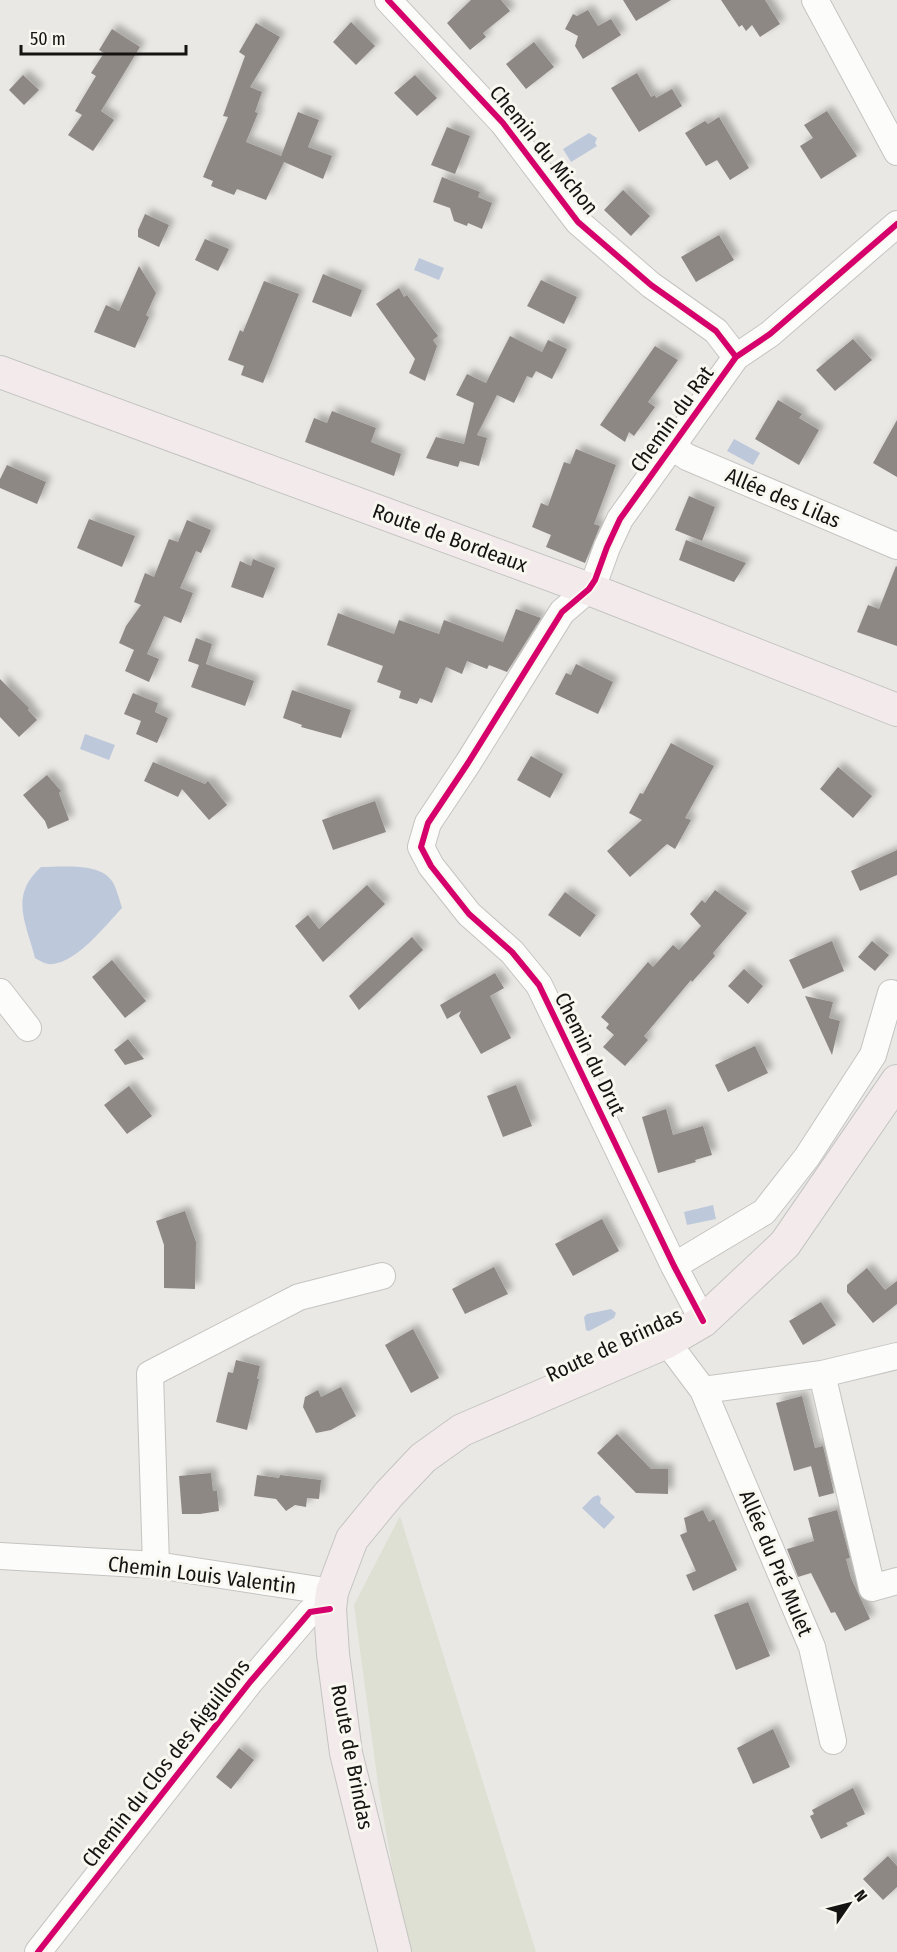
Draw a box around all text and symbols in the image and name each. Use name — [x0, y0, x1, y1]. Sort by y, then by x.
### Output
scale bar — [21, 18, 186, 56]
text: 50 m — [30, 28, 66, 50]
street label: Chemin du Michon — [484, 80, 604, 220]
street label: Chemin du Rat — [625, 361, 719, 477]
street label: Allée des Lilas — [722, 462, 844, 534]
street label: Route de Bordeaux — [369, 498, 532, 578]
street label: Chemin du Drut — [549, 988, 631, 1120]
street label: Route de Brindas — [542, 1302, 686, 1388]
street label: Allée du Pré Mulet — [734, 1486, 819, 1640]
street label: Chemin Louis Valentin — [106, 1551, 298, 1599]
street label: Chemin du Clos des Aiguillons — [77, 1654, 255, 1872]
street label: Route de Brindas — [325, 1682, 379, 1832]
north arrow — [819, 1874, 879, 1934]
text: N — [850, 1886, 871, 1905]

